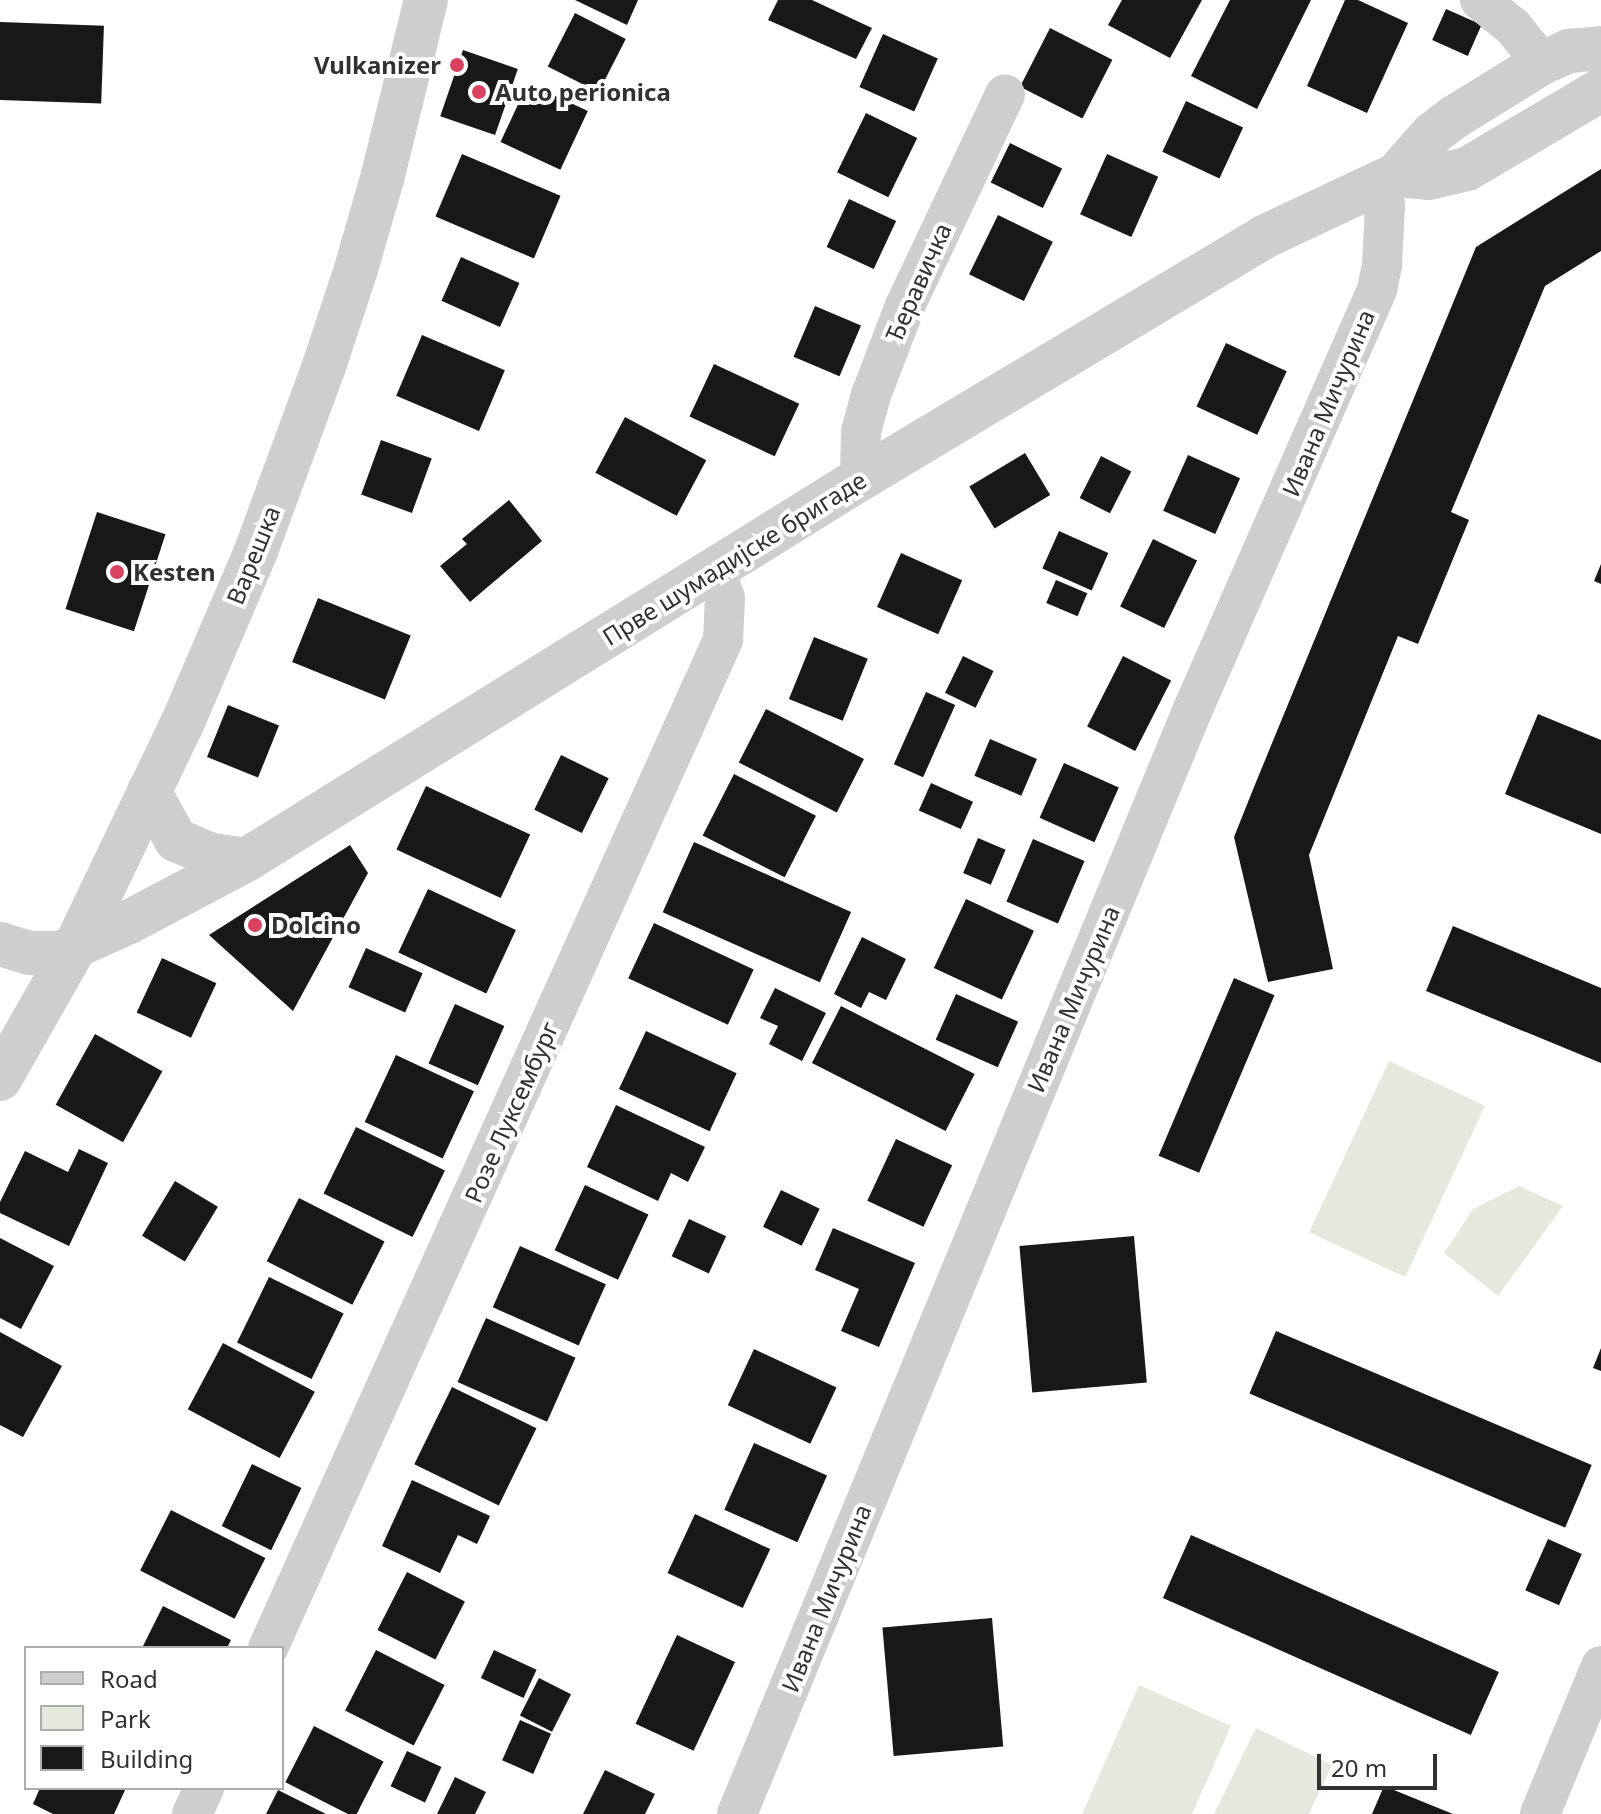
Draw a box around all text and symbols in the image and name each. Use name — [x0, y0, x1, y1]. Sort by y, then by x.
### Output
place label: Vulkanizer — [314, 51, 441, 79]
marker: Vulkanizer — [448, 56, 466, 74]
place label: Auto perionica — [495, 78, 671, 106]
marker: Auto perionica — [470, 83, 488, 101]
street label: Ђеравичка — [879, 218, 957, 346]
street label: Ивана Мичурина — [1276, 305, 1380, 501]
street label: Прве шумадијске бригаде — [597, 465, 871, 651]
street label: Варешка — [220, 501, 286, 609]
place label: Kesten — [133, 558, 216, 586]
marker: Kesten — [108, 563, 126, 581]
street label: Ивана Мичурина — [1021, 901, 1125, 1097]
place label: Dolcino — [271, 911, 361, 939]
marker: Dolcino — [246, 916, 264, 934]
street label: Розе Луксембург — [458, 1017, 564, 1207]
street label: Ивана Мичурина — [775, 1500, 877, 1696]
legend — [24, 1646, 284, 1790]
text: Road — [100, 1662, 158, 1695]
text: Park — [100, 1702, 151, 1735]
scale bar — [1321, 1738, 1441, 1788]
text: Building — [100, 1742, 193, 1775]
text: 20 m — [1331, 1751, 1387, 1784]

